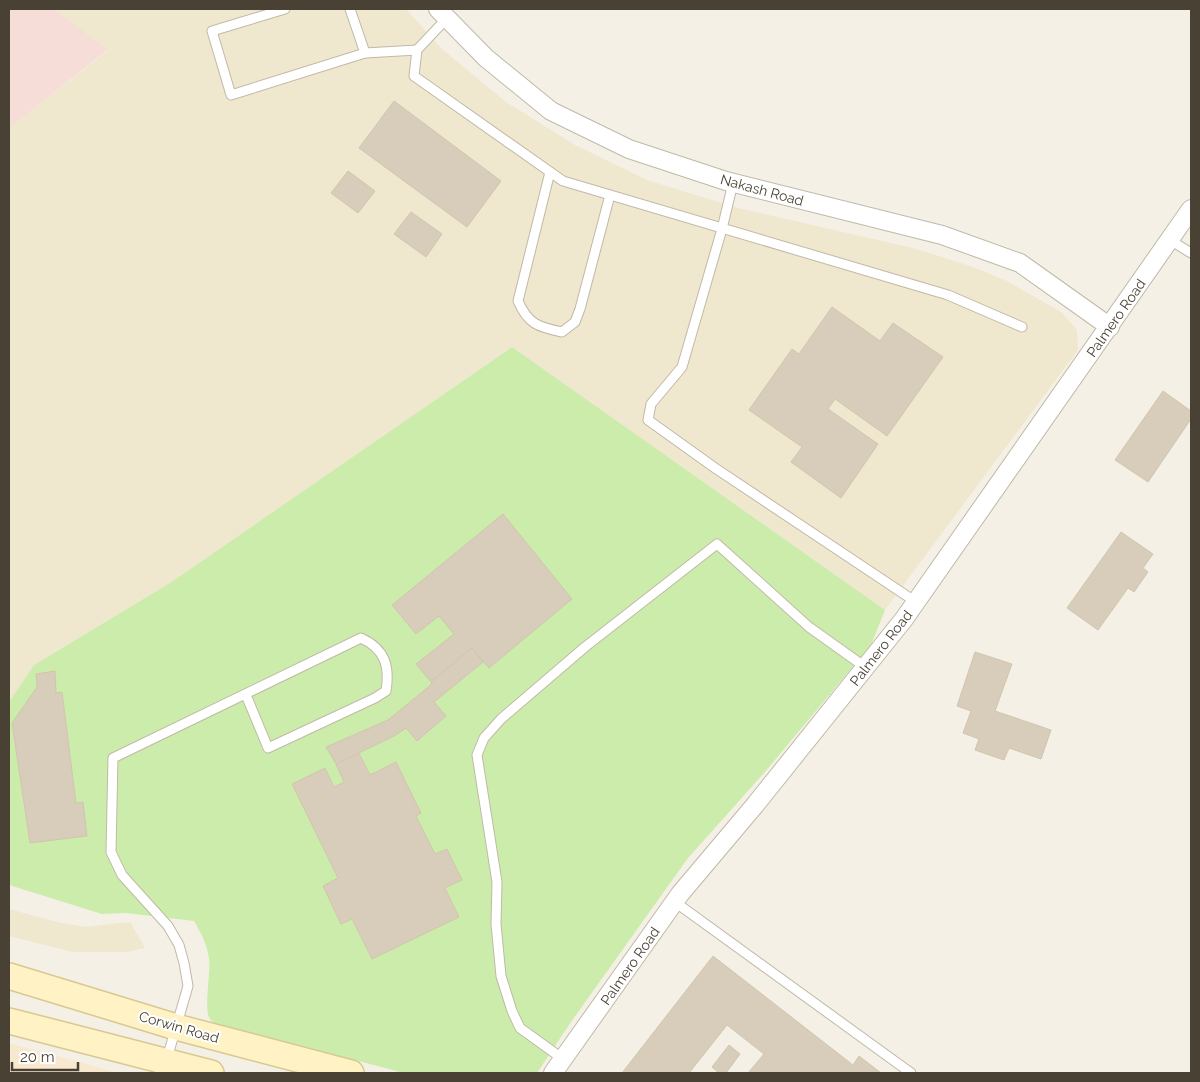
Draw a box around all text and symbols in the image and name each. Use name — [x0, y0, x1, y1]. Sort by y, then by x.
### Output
street label: Nakash Road — [719, 171, 805, 209]
street label: Palmero Road — [1083, 276, 1149, 360]
street label: Palmero Road — [847, 607, 915, 689]
street label: Palmero Road — [597, 924, 663, 1008]
street label: Corwin Road — [137, 1008, 221, 1046]
scale bar — [12, 1040, 79, 1072]
text: 20 m — [20, 1048, 55, 1066]

